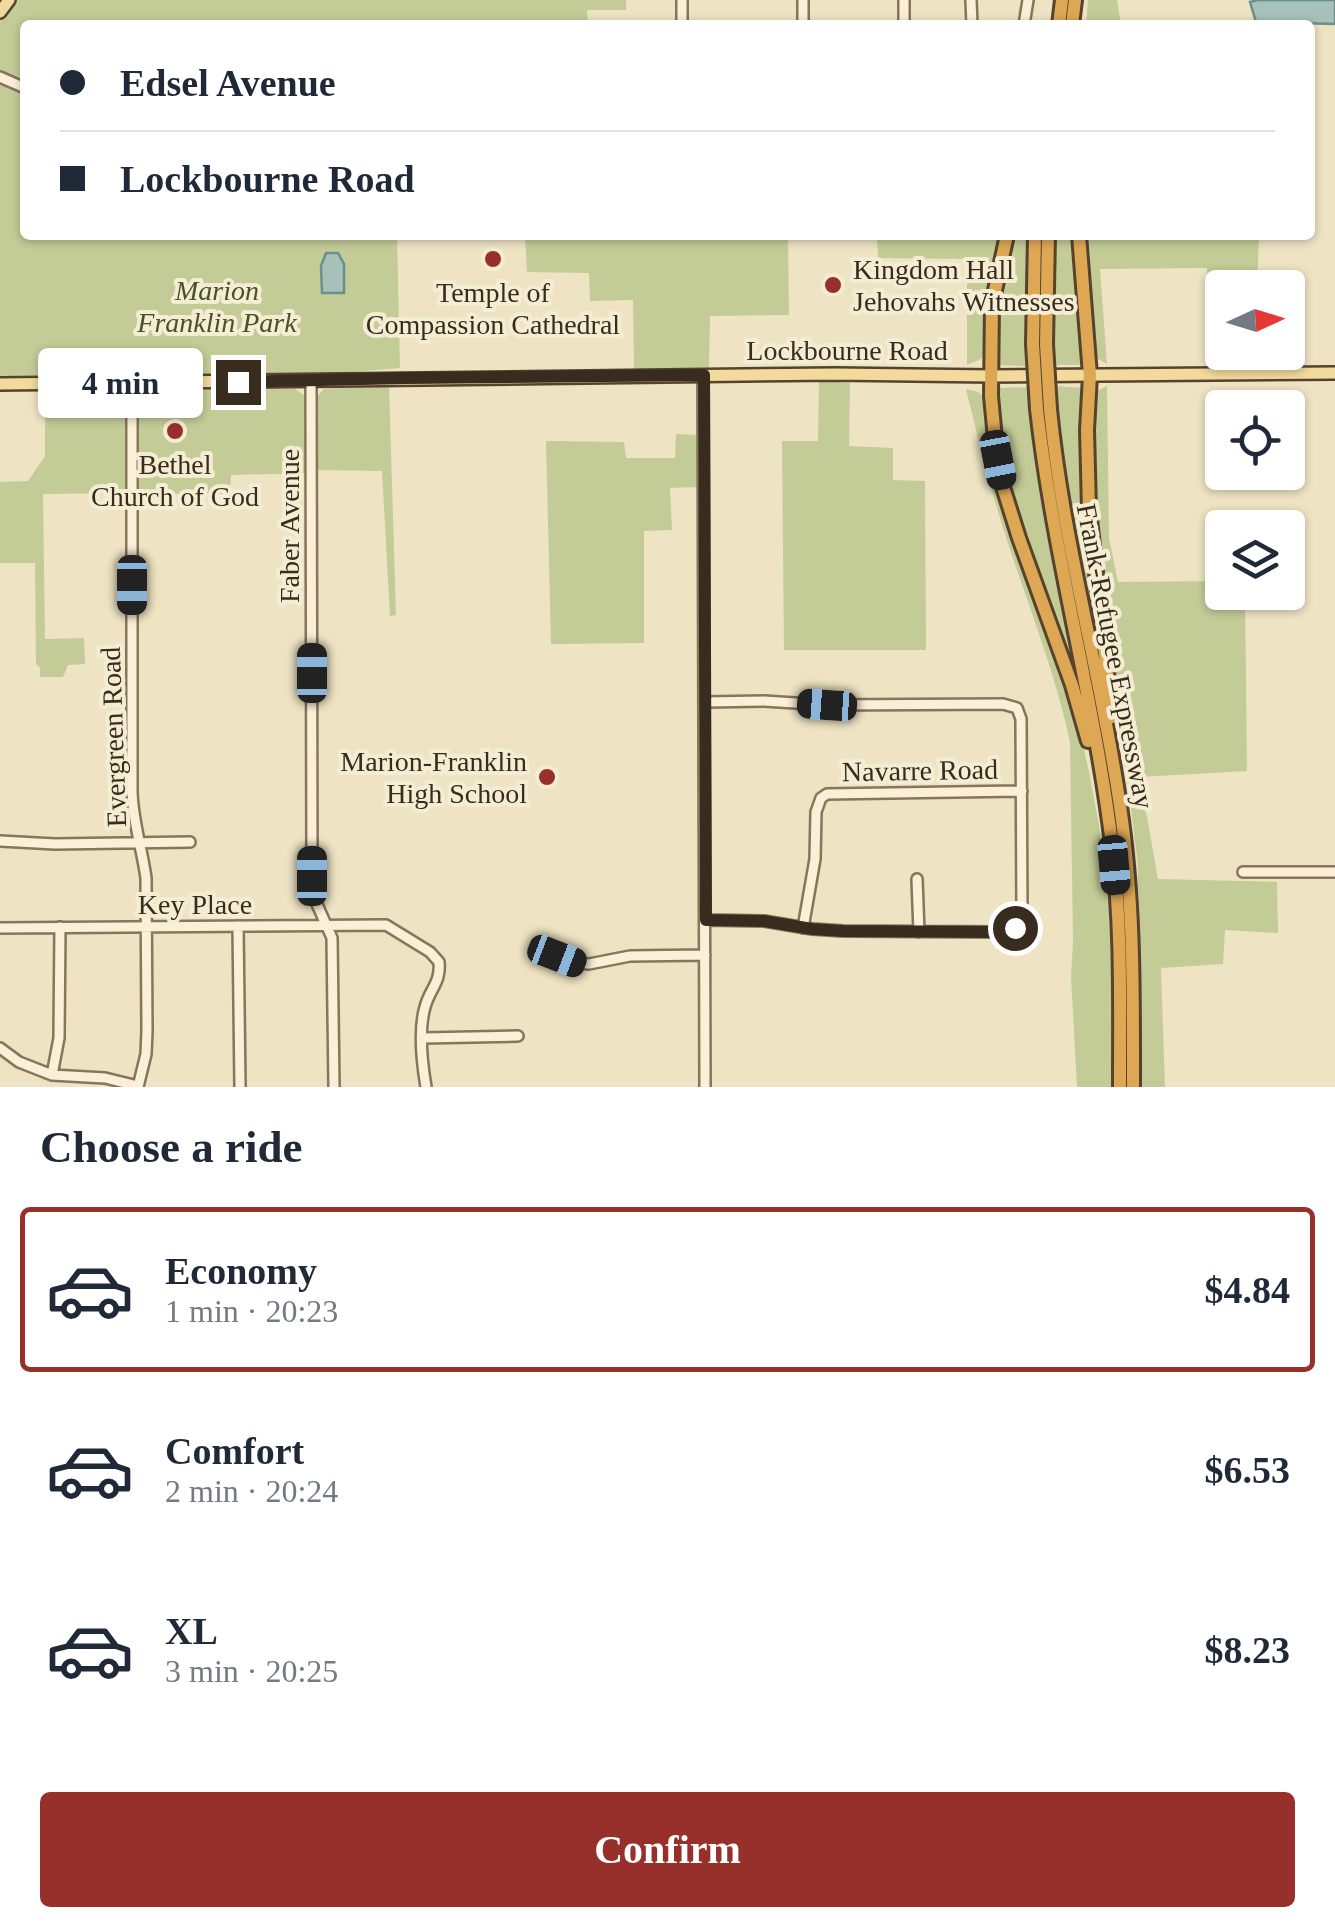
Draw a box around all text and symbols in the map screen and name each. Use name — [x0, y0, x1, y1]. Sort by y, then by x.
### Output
text: Edsel Avenue — [120, 62, 336, 104]
text: Lockbourne Road — [120, 158, 415, 200]
marker: Temple of Compassion Cathedral — [482, 248, 504, 270]
place label: Kingdom Hall Jehovahs Witnesses — [853, 254, 1075, 317]
north arrow — [1205, 270, 1305, 370]
map controls — [1205, 270, 1305, 610]
marker: Kingdom Hall Jehovahs Witnesses — [822, 274, 844, 296]
park label: Marion Franklin Park — [136, 275, 297, 338]
place label: Temple of Compassion Cathedral — [366, 277, 620, 340]
street label: Lockbourne Road — [746, 335, 948, 366]
callout: 4 min — [38, 347, 203, 417]
route end — [216, 360, 261, 405]
text: 4 min — [82, 365, 159, 401]
button: locate — [1205, 390, 1305, 490]
marker: Bethel Church of God — [164, 420, 186, 442]
car — [978, 428, 1018, 492]
place label: Bethel Church of God — [91, 449, 259, 512]
street label: Faber Avenue — [274, 449, 305, 603]
street label: Frank-Refugee Expressway — [1071, 501, 1160, 811]
button: layers — [1205, 510, 1305, 610]
car — [117, 555, 147, 615]
car — [297, 643, 327, 703]
street label: Evergreen Road — [95, 646, 132, 828]
car — [796, 688, 858, 722]
place label: Marion-Franklin High School — [340, 746, 527, 809]
street label: Navarre Road — [842, 754, 998, 787]
marker: Marion-Franklin High School — [536, 766, 558, 788]
car — [1096, 834, 1132, 896]
car — [297, 846, 327, 906]
street label: Key Place — [138, 889, 252, 920]
route start — [993, 906, 1038, 951]
car — [524, 931, 590, 981]
text: Choose a ride — [40, 1122, 303, 1172]
icon: car — [45, 1245, 135, 1335]
text: Economy — [165, 1250, 317, 1292]
text: $4.84 — [1205, 1269, 1290, 1311]
text: 1 min · 20:23 — [165, 1293, 338, 1329]
icon: car — [45, 1425, 135, 1515]
text: Comfort — [165, 1430, 304, 1472]
text: $6.53 — [1205, 1449, 1290, 1491]
text: 2 min · 20:24 — [165, 1473, 338, 1509]
icon: car — [45, 1605, 135, 1695]
text: XL — [165, 1610, 218, 1652]
text: $8.23 — [1205, 1629, 1290, 1671]
text: 3 min · 20:25 — [165, 1653, 338, 1689]
button: Confirm — [40, 1792, 1295, 1907]

